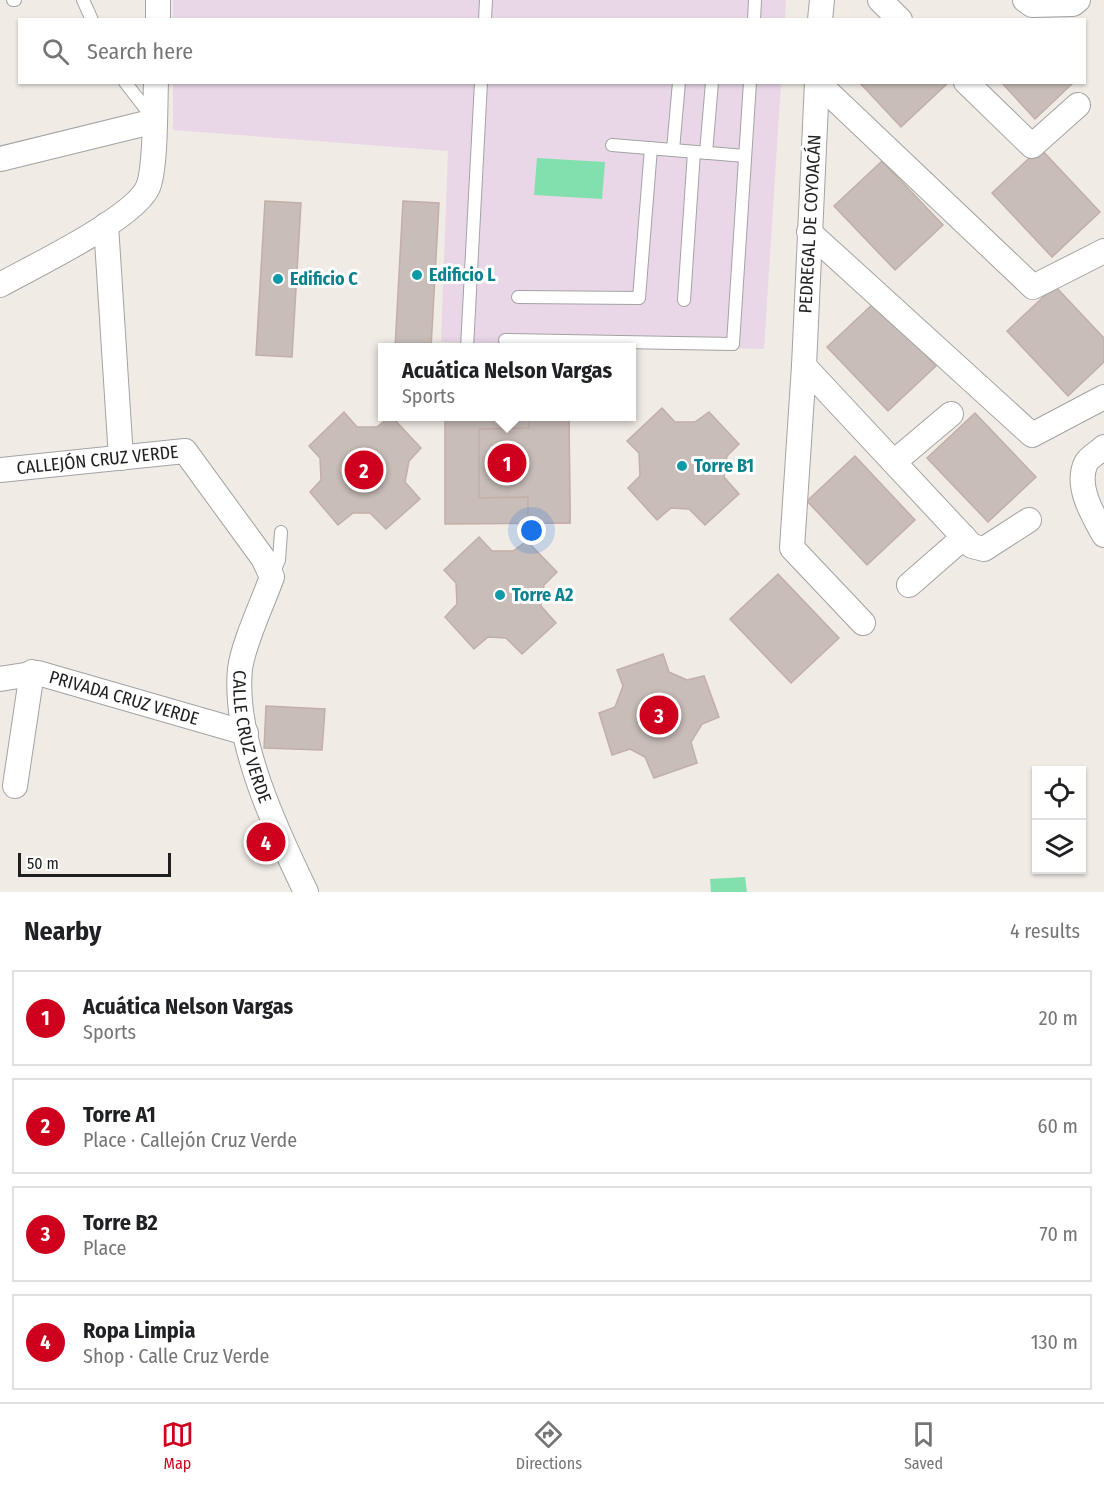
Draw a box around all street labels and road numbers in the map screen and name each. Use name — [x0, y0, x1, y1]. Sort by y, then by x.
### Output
street label: PEDREGAL DE COYOACÁN — [793, 134, 826, 314]
street label: CALLEJÓN CRUZ VERDE — [15, 441, 180, 479]
street label: PRIVADA CRUZ VERDE — [47, 666, 201, 730]
street label: CALLE CRUZ VERDE — [228, 669, 276, 806]

